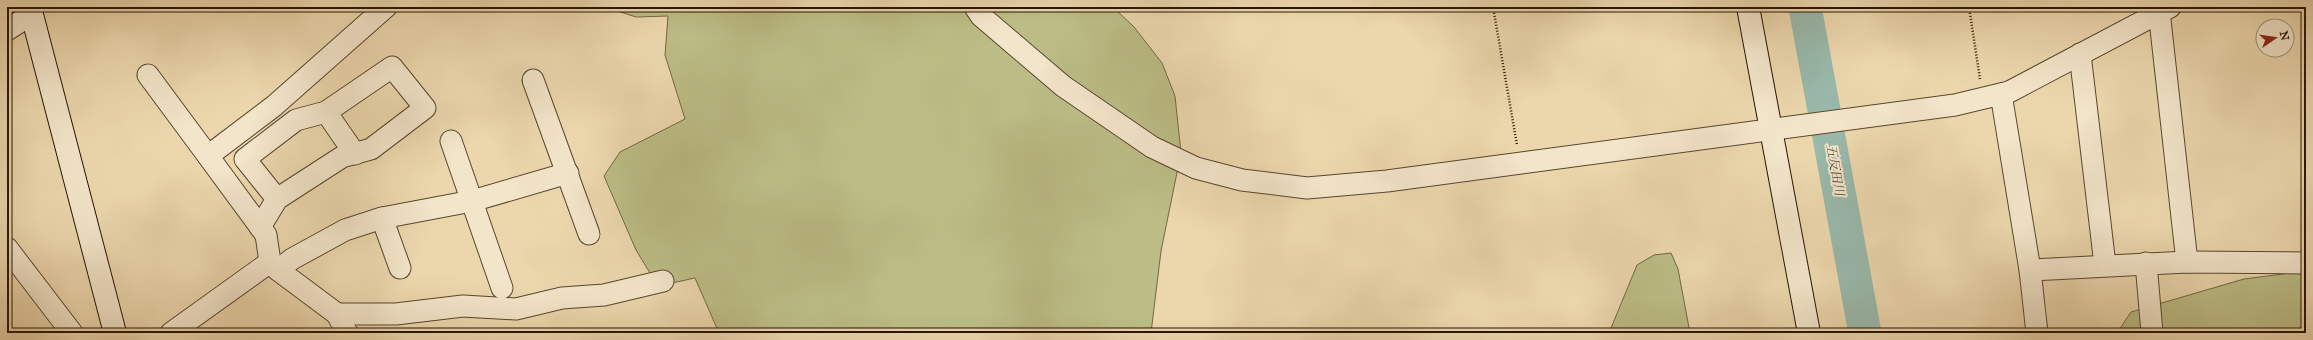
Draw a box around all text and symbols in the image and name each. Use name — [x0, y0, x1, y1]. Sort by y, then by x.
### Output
north arrow — [2255, 18, 2295, 58]
text: N — [2277, 30, 2292, 43]
water label: 五反田川 — [1823, 143, 1848, 199]

